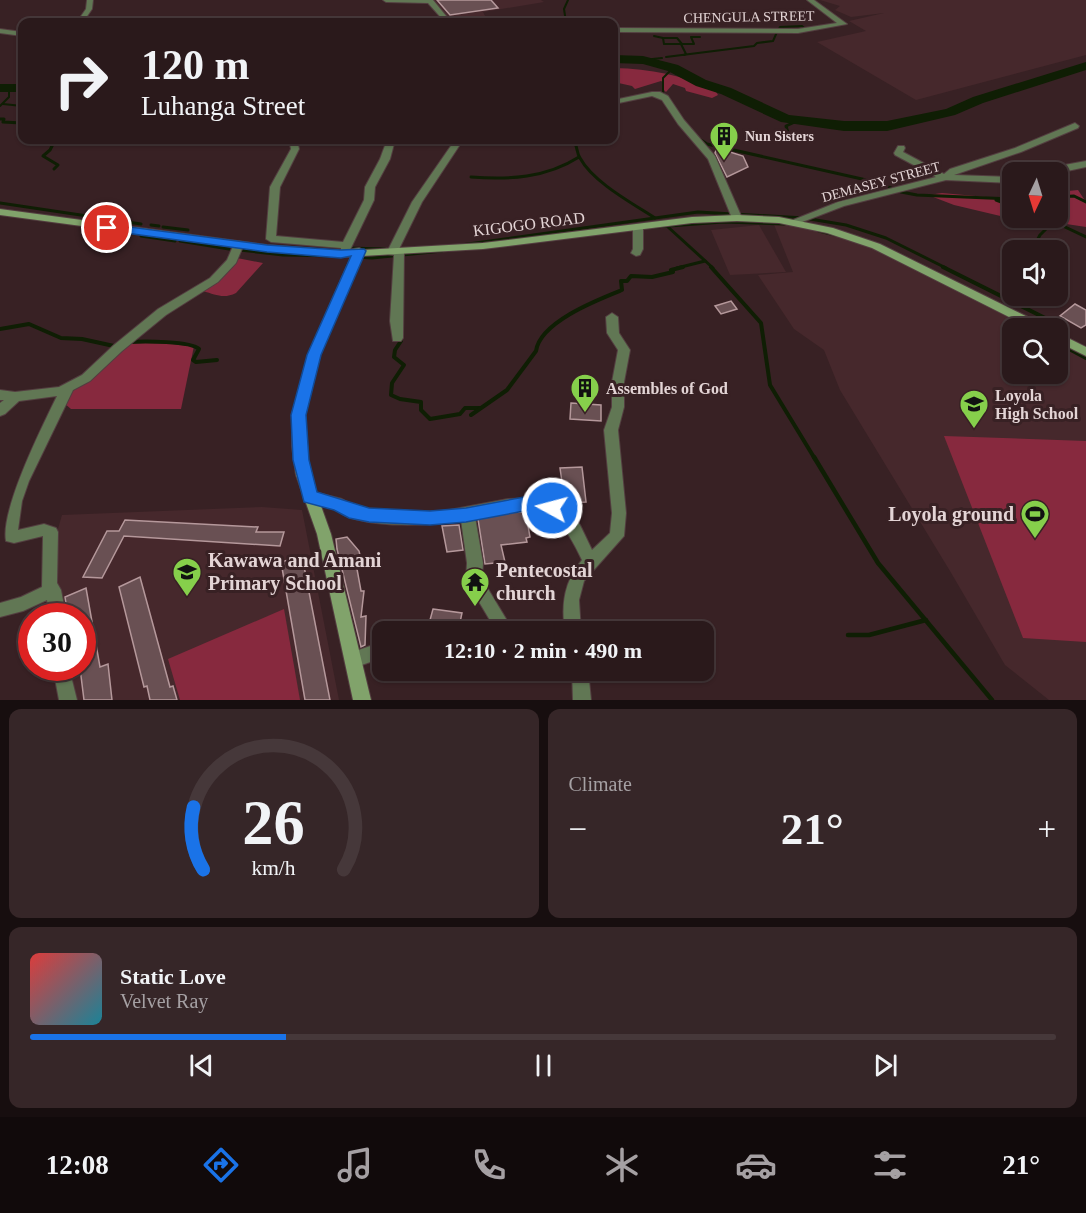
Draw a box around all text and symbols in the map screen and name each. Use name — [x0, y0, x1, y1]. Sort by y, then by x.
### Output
street label: CHENGULA STREET — [683, 8, 815, 26]
icon: right — [42, 42, 120, 120]
text: 120 m — [141, 42, 250, 88]
text: Luhanga Street — [141, 91, 305, 121]
building icon: Nun Sisters — [708, 120, 740, 162]
place label: Nun Sisters — [745, 129, 814, 144]
street label: DEMASEY STREET — [820, 159, 942, 205]
north arrow — [1002, 162, 1068, 228]
map controls — [1002, 162, 1068, 384]
pin — [81, 202, 132, 253]
street label: KIGOGO ROAD — [472, 209, 586, 239]
icon: arrive — [90, 211, 123, 244]
button: sound — [1002, 240, 1068, 306]
button: search — [1002, 318, 1068, 384]
building icon: Assembles of God — [569, 372, 601, 414]
place label: Assembles of God — [606, 380, 728, 397]
place label: Loyola High School — [995, 387, 1079, 423]
school or university icon: Loyola High School — [958, 388, 990, 430]
position arrow — [520, 476, 584, 540]
sports icon: Loyola ground — [1019, 498, 1051, 540]
place label: Loyola ground — [888, 503, 1014, 526]
place label: Kawawa and Amani Primary School — [208, 549, 382, 595]
school or university icon: Kawawa and Amani Primary School — [171, 556, 203, 598]
place label: Pentecostal church — [496, 559, 593, 604]
temple icon: Pentecostal church — [459, 566, 491, 608]
speed limit sign: 30 — [18, 603, 96, 681]
text: 12:10 · 2 min · 490 m — [444, 638, 642, 663]
text: Climate — [569, 773, 632, 795]
text: 26 — [243, 788, 305, 857]
text: 21° — [781, 804, 844, 854]
text: − — [569, 811, 587, 847]
text: + — [1037, 811, 1056, 847]
text: km/h — [252, 857, 296, 881]
text: Static Love — [120, 964, 226, 989]
text: Velvet Ray — [120, 990, 208, 1012]
icon: previous — [185, 1049, 218, 1082]
icon: pause — [527, 1049, 560, 1082]
icon: next — [869, 1049, 902, 1082]
icon: directions — [200, 1144, 242, 1186]
icon: music — [334, 1144, 376, 1186]
icon: phone — [468, 1144, 510, 1186]
icon: climate — [601, 1144, 643, 1186]
icon: car — [735, 1144, 777, 1186]
icon: filters — [869, 1144, 911, 1186]
text: 12:08 — [46, 1150, 109, 1180]
text: 21° — [1002, 1150, 1040, 1180]

